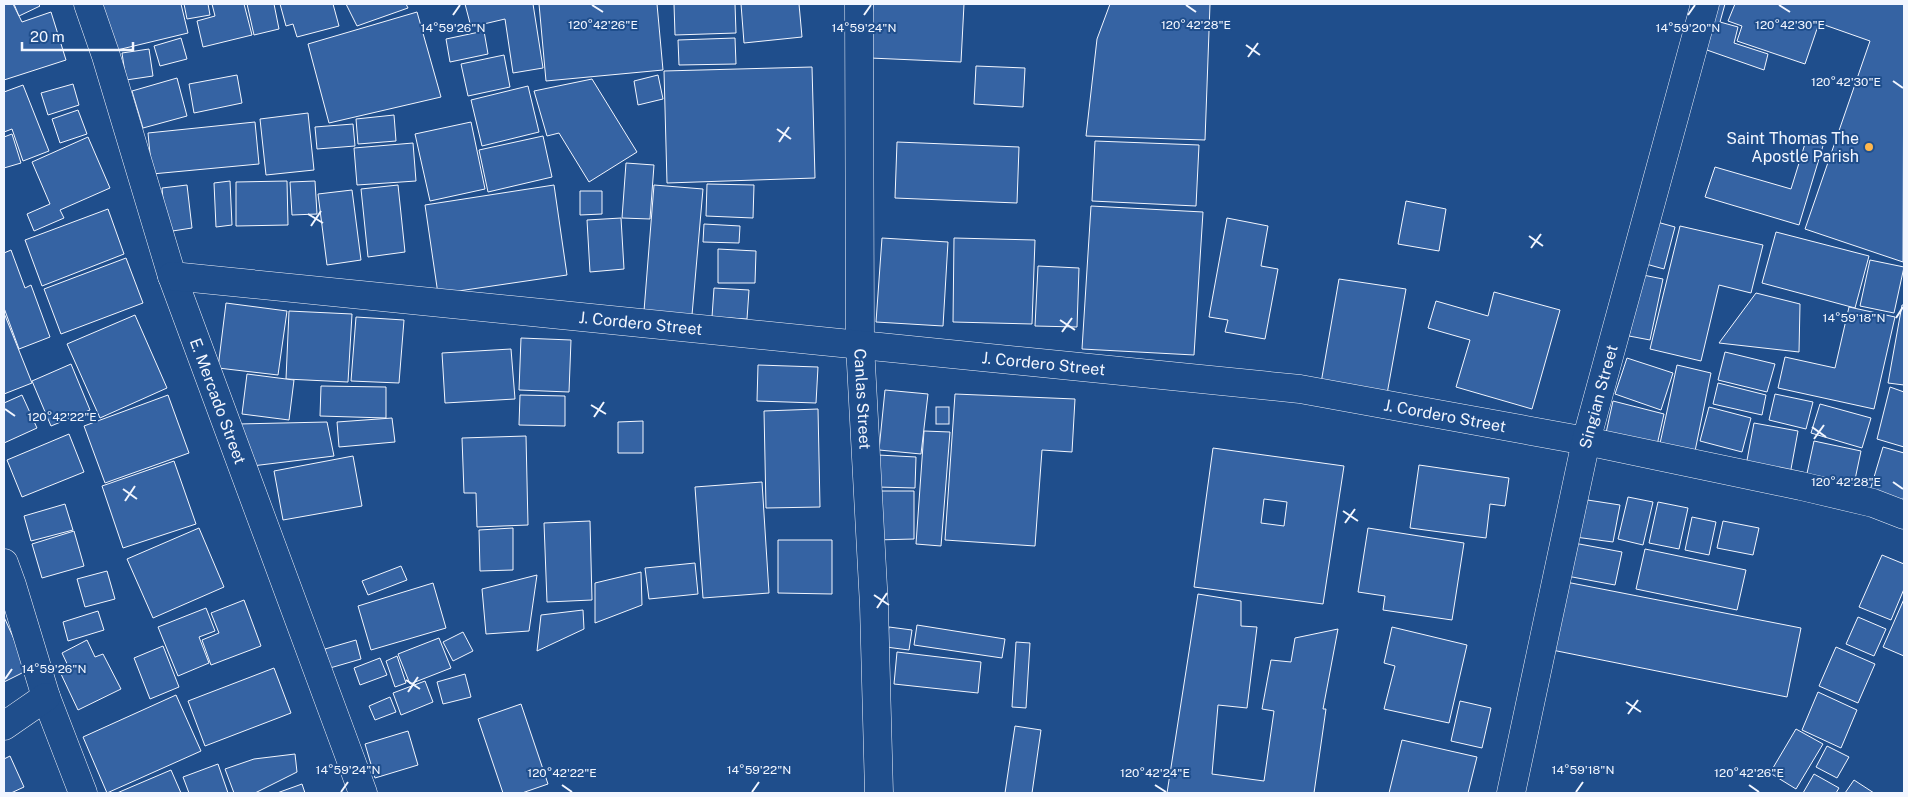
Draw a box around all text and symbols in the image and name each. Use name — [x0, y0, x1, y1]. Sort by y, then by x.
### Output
text: 120°42'26"E — [568, 18, 638, 32]
text: 120°42'28"E — [1161, 18, 1231, 32]
text: 120°42'30"E — [1755, 18, 1825, 32]
scale bar — [22, 20, 134, 52]
text: 14°59'26"N — [421, 21, 485, 35]
text: 14°59'24"N — [832, 21, 897, 35]
text: 14°59'20"N — [1656, 21, 1720, 35]
text: 20 m — [30, 28, 65, 45]
text: 120°42'30"E — [1811, 75, 1881, 89]
place label: Saint Thomas The Apostle Parish — [1726, 129, 1859, 166]
marker: Saint Thomas The Apostle Parish — [1863, 141, 1875, 153]
street label: J. Cordero Street — [578, 307, 703, 339]
text: 14°59'18"N — [1823, 311, 1885, 325]
street label: E. Mercado Street — [186, 335, 250, 467]
street label: Singian Street — [1575, 343, 1621, 450]
street label: Canlas Street — [851, 348, 875, 450]
street label: J. Cordero Street — [981, 348, 1106, 379]
street label: J. Cordero Street — [1382, 395, 1508, 436]
text: 120°42'22"E — [27, 410, 97, 424]
text: 120°42'28"E — [1811, 475, 1881, 489]
text: 14°59'26"N — [22, 662, 86, 676]
text: 14°59'24"N — [316, 763, 381, 777]
text: 14°59'22"N — [727, 763, 791, 777]
text: 14°59'18"N — [1552, 763, 1614, 777]
text: 120°42'22"E — [527, 766, 597, 780]
text: 120°42'24"E — [1120, 766, 1190, 780]
text: 120°42'26"E — [1714, 766, 1784, 780]

